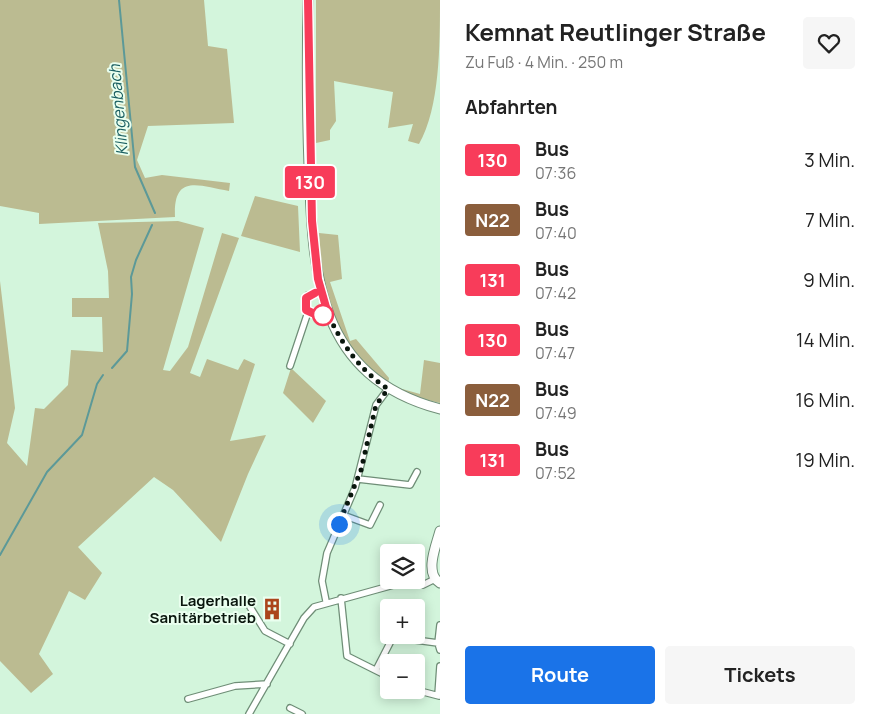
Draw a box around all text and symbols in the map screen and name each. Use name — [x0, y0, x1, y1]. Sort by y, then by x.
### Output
text: Kemnat Reutlinger Straße — [465, 15, 766, 48]
button: heart — [803, 17, 855, 69]
text: Zu Fuß · 4 Min. · 250 m — [465, 51, 623, 73]
water label: Klingenbach — [103, 63, 133, 156]
text: Abfahrten — [465, 94, 558, 120]
text: Bus — [535, 136, 569, 162]
text: 3 Min. — [804, 147, 855, 173]
text: 130 — [477, 148, 508, 172]
text: 07:36 — [535, 162, 576, 184]
line badge: 130 — [281, 166, 339, 198]
text: 130 — [295, 170, 325, 194]
text: Bus — [535, 196, 569, 222]
text: 7 Min. — [805, 207, 855, 233]
text: N22 — [475, 208, 510, 232]
text: 07:40 — [535, 222, 577, 244]
text: Bus — [535, 256, 569, 282]
text: 9 Min. — [803, 267, 855, 293]
text: 131 — [479, 268, 506, 292]
text: 07:42 — [535, 282, 576, 304]
unlabelled marker — [312, 304, 334, 326]
text: Bus — [535, 316, 569, 342]
text: 14 Min. — [796, 327, 855, 353]
text: 130 — [477, 328, 508, 352]
text: 07:47 — [535, 342, 575, 364]
text: Bus — [535, 376, 569, 402]
text: 16 Min. — [795, 387, 855, 413]
text: N22 — [475, 388, 510, 412]
text: 07:49 — [535, 402, 577, 424]
text: Bus — [535, 436, 569, 462]
text: 19 Min. — [795, 447, 855, 473]
text: 131 — [479, 448, 506, 472]
text: 07:52 — [535, 462, 575, 484]
your location — [327, 512, 352, 537]
map controls — [380, 544, 425, 699]
button: layers — [380, 544, 425, 589]
place label: Lagerhalle Sanitärbetrieb — [150, 590, 256, 628]
building icon: Lagerhalle Sanitärbetrieb — [259, 596, 285, 622]
button: + — [380, 599, 425, 644]
button: Route — [465, 646, 655, 704]
button: Tickets — [665, 646, 855, 704]
button: − — [380, 654, 425, 699]

